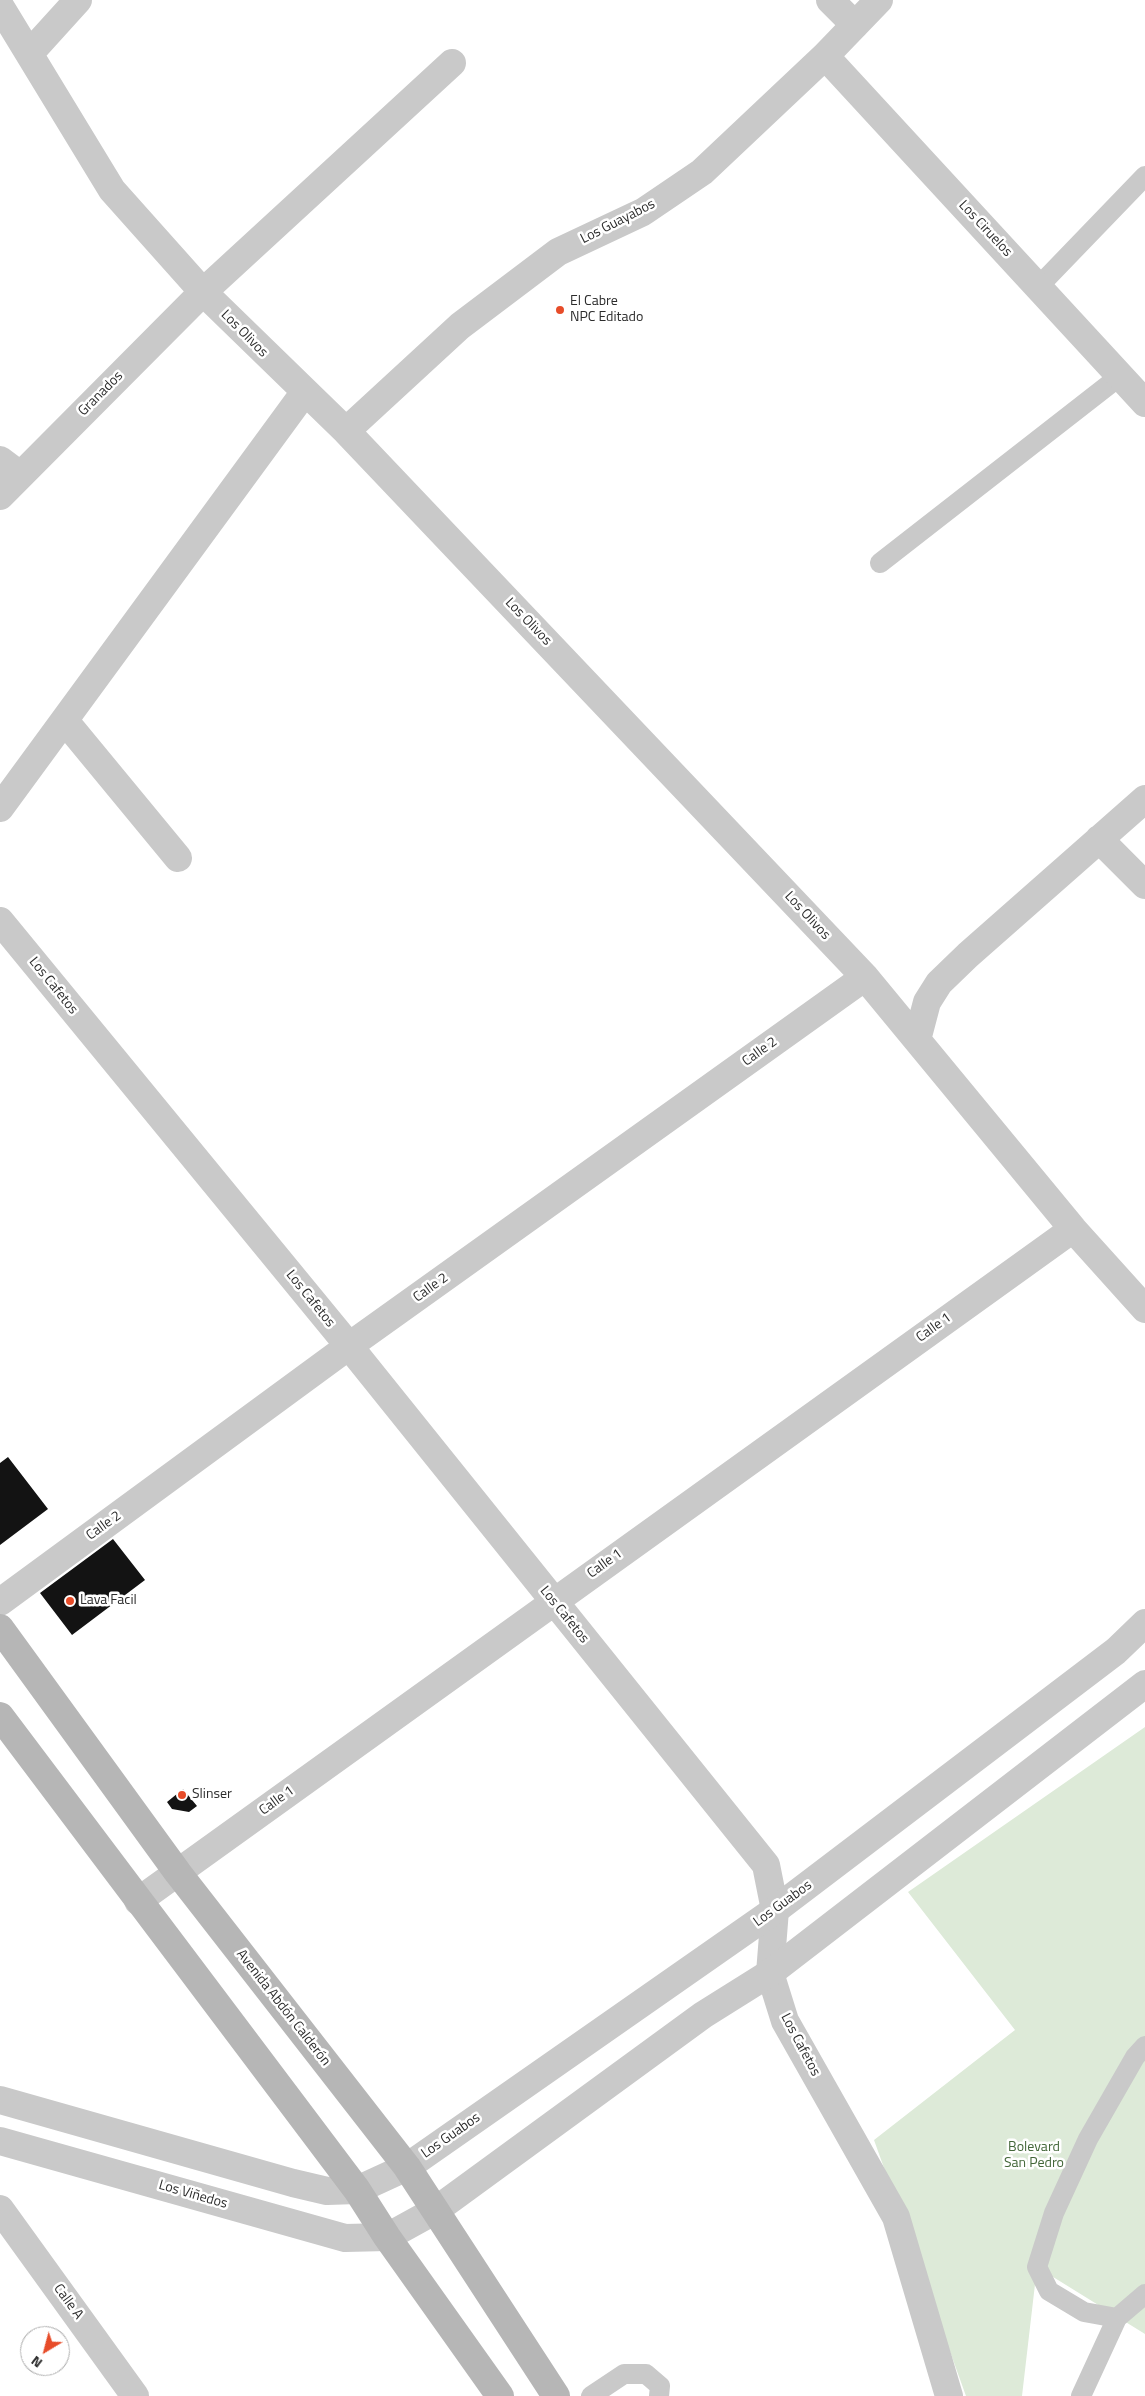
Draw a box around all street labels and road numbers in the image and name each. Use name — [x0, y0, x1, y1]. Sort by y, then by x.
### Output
street label: Los Guayabos — [578, 196, 658, 248]
street label: Los Ciruelos — [955, 197, 1015, 261]
street label: Los Olivos — [217, 307, 271, 361]
street label: Granados — [75, 368, 127, 420]
street label: Los Olivos — [501, 595, 555, 649]
street label: Los Olivos — [781, 888, 833, 944]
street label: Los Cafetos — [25, 954, 81, 1018]
street label: Calle 2 — [739, 1034, 781, 1070]
street label: Los Cafetos — [282, 1267, 338, 1331]
street label: Calle 2 — [410, 1270, 452, 1306]
street label: Calle 1 — [913, 1310, 955, 1346]
street label: Calle 2 — [83, 1508, 125, 1544]
street label: Calle 1 — [584, 1546, 626, 1582]
street label: Los Cafetos — [536, 1583, 592, 1647]
street label: Calle 1 — [256, 1783, 298, 1819]
street label: Los Guabos — [751, 1877, 815, 1931]
street label: Avenida Abdón Calderón — [232, 1947, 334, 2069]
street label: Los Cafetos — [776, 2011, 824, 2079]
street label: Los Guabos — [418, 2110, 484, 2162]
street label: Los Viñedos — [157, 2177, 229, 2213]
street label: Calle A — [50, 2281, 86, 2323]

